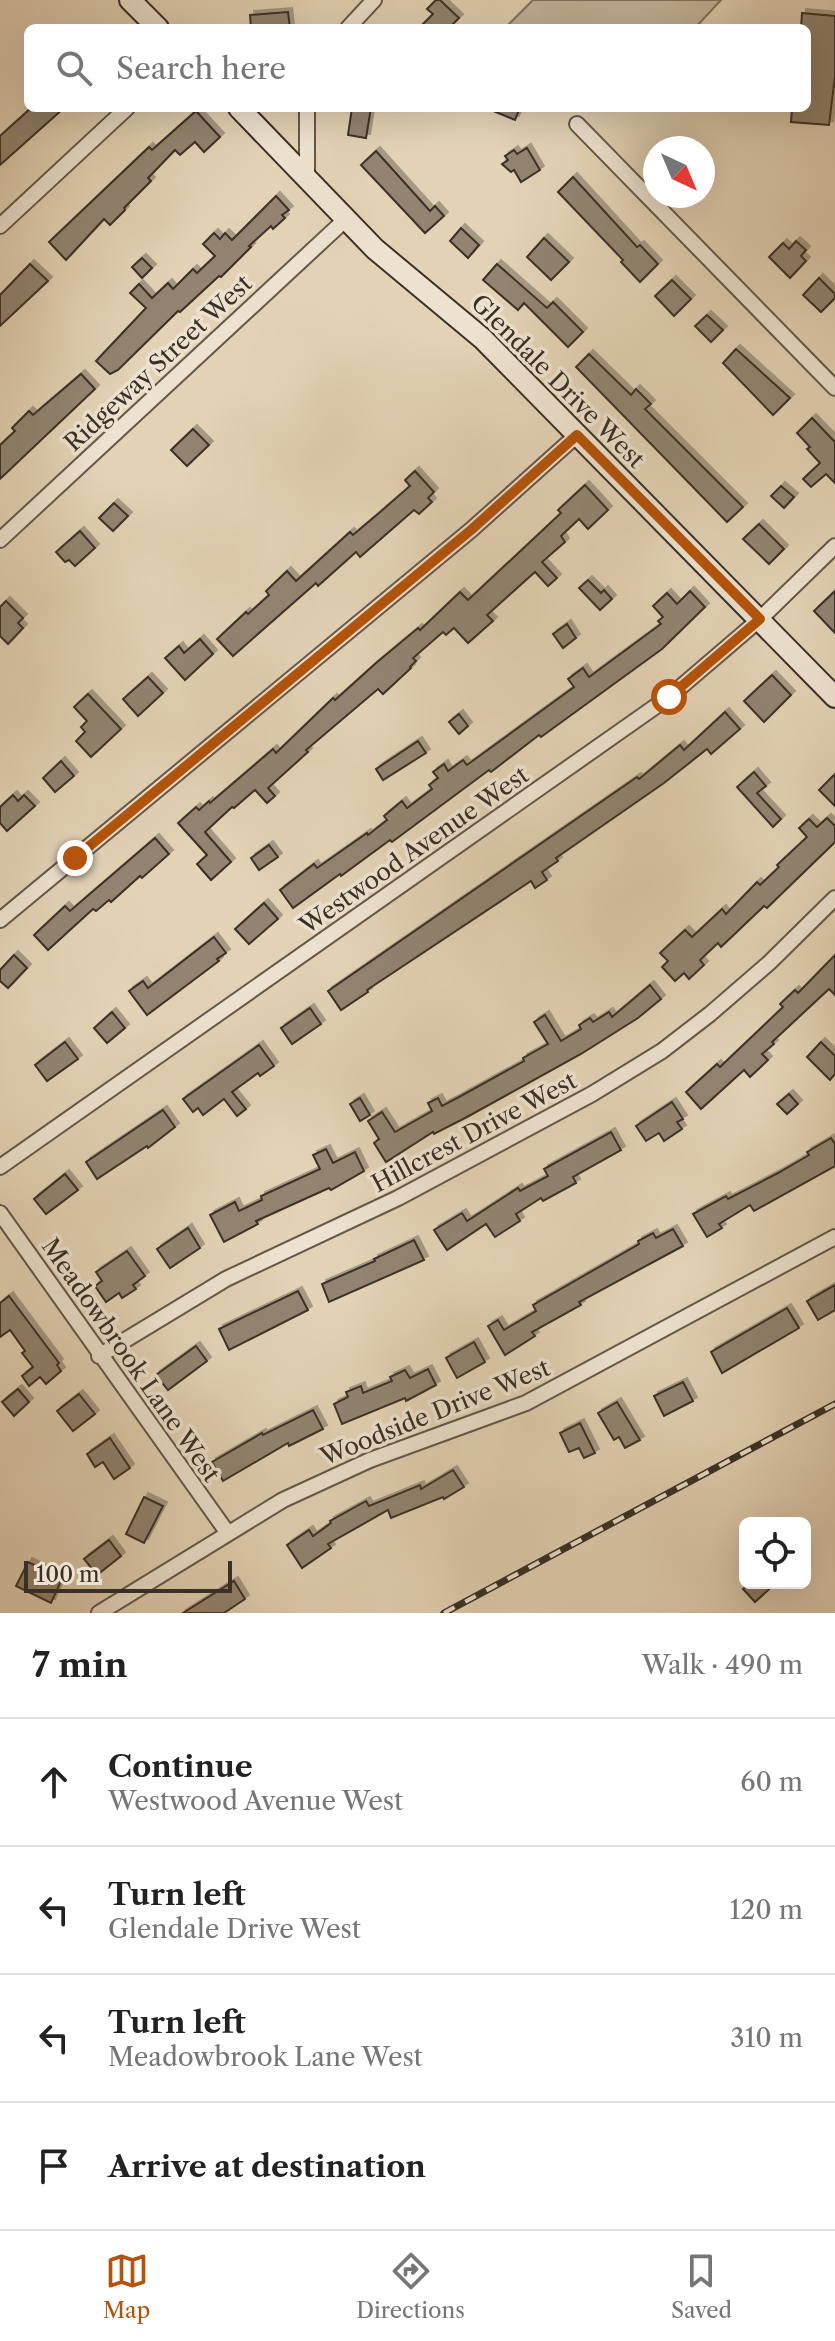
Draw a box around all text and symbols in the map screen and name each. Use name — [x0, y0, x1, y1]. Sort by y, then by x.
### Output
search box — [24, 24, 811, 112]
icon: search — [52, 46, 96, 90]
text: Search here — [116, 50, 286, 87]
north arrow — [643, 136, 715, 208]
street label: Ridgeway Street West — [58, 268, 258, 457]
street label: Glendale Drive West — [465, 288, 651, 474]
route start — [651, 679, 687, 715]
street label: Westwood Avenue West — [293, 760, 534, 941]
route end — [57, 840, 93, 876]
street label: Hillcrest Drive West — [367, 1066, 582, 1198]
street label: Meadowbrook Lane West — [36, 1233, 227, 1488]
street label: Woodside Drive West — [315, 1353, 554, 1472]
map controls — [739, 1517, 811, 1589]
button: locate — [739, 1517, 811, 1589]
scale bar — [24, 1557, 232, 1593]
text: 100 m — [36, 1561, 99, 1588]
text: 7 min — [32, 1644, 128, 1686]
text: Walk · 490 m — [642, 1649, 803, 1681]
text: Continue — [108, 1748, 253, 1785]
icon: ahead — [32, 1760, 76, 1804]
text: 60 m — [740, 1766, 803, 1798]
text: Westwood Avenue West — [108, 1785, 403, 1817]
text: Turn left — [108, 1876, 245, 1913]
icon: left — [32, 1888, 76, 1932]
text: 120 m — [729, 1894, 803, 1926]
text: Glendale Drive West — [108, 1913, 361, 1945]
text: Turn left — [108, 2004, 245, 2041]
icon: left — [32, 2016, 76, 2060]
text: 310 m — [730, 2022, 803, 2054]
text: Meadowbrook Lane West — [108, 2041, 423, 2073]
icon: arrive — [32, 2144, 76, 2188]
text: Arrive at destination — [108, 2148, 426, 2185]
tab: Map — [103, 2249, 150, 2324]
tab: Directions — [356, 2249, 465, 2324]
tab: Saved — [671, 2249, 732, 2324]

